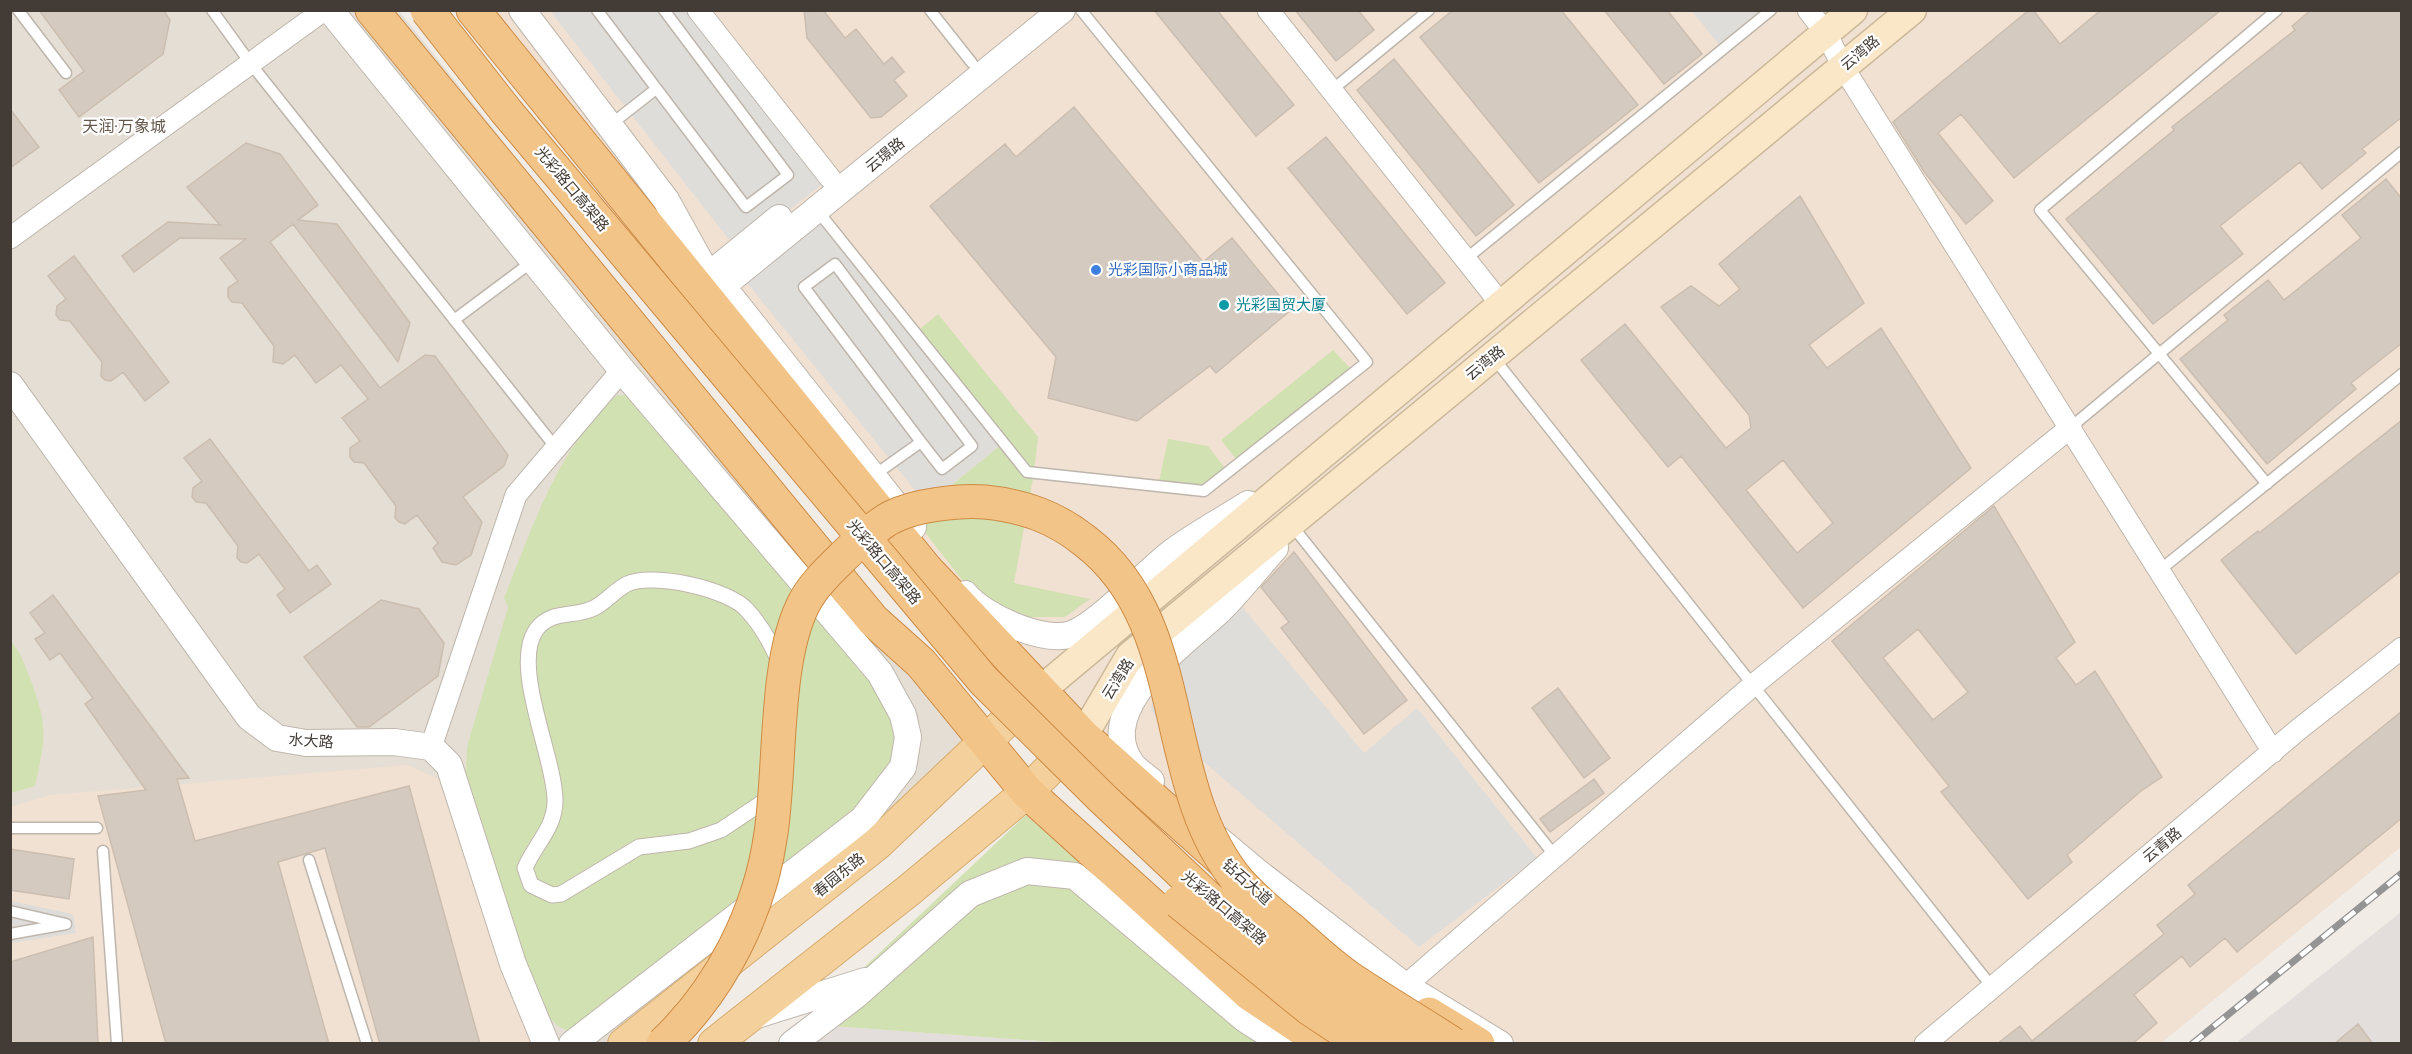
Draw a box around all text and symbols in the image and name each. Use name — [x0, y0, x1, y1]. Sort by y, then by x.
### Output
street label: 云湾路 — [1837, 32, 1882, 74]
district label: 天润·万象城 — [82, 117, 166, 135]
street label: 云璟路 — [862, 134, 908, 175]
street label: 光彩路口高架路 — [532, 143, 613, 234]
place label: 光彩国际小商品城 — [1108, 261, 1228, 278]
marker: 光彩国际小商品城 — [1089, 263, 1103, 277]
place label: 光彩国贸大厦 — [1236, 296, 1326, 313]
marker: 光彩国贸大厦 — [1217, 298, 1231, 312]
street label: 云湾路 — [1462, 342, 1508, 383]
street label: 光彩路口高架路 — [844, 516, 925, 607]
street label: 云湾路 — [1098, 655, 1137, 702]
street label: 水大路 — [288, 730, 334, 751]
street label: 云青路 — [2139, 824, 2184, 866]
street label: 春园东路 — [810, 849, 867, 900]
street label: 钻石大道 — [1219, 855, 1275, 908]
street label: 光彩路口高架路 — [1179, 867, 1270, 948]

